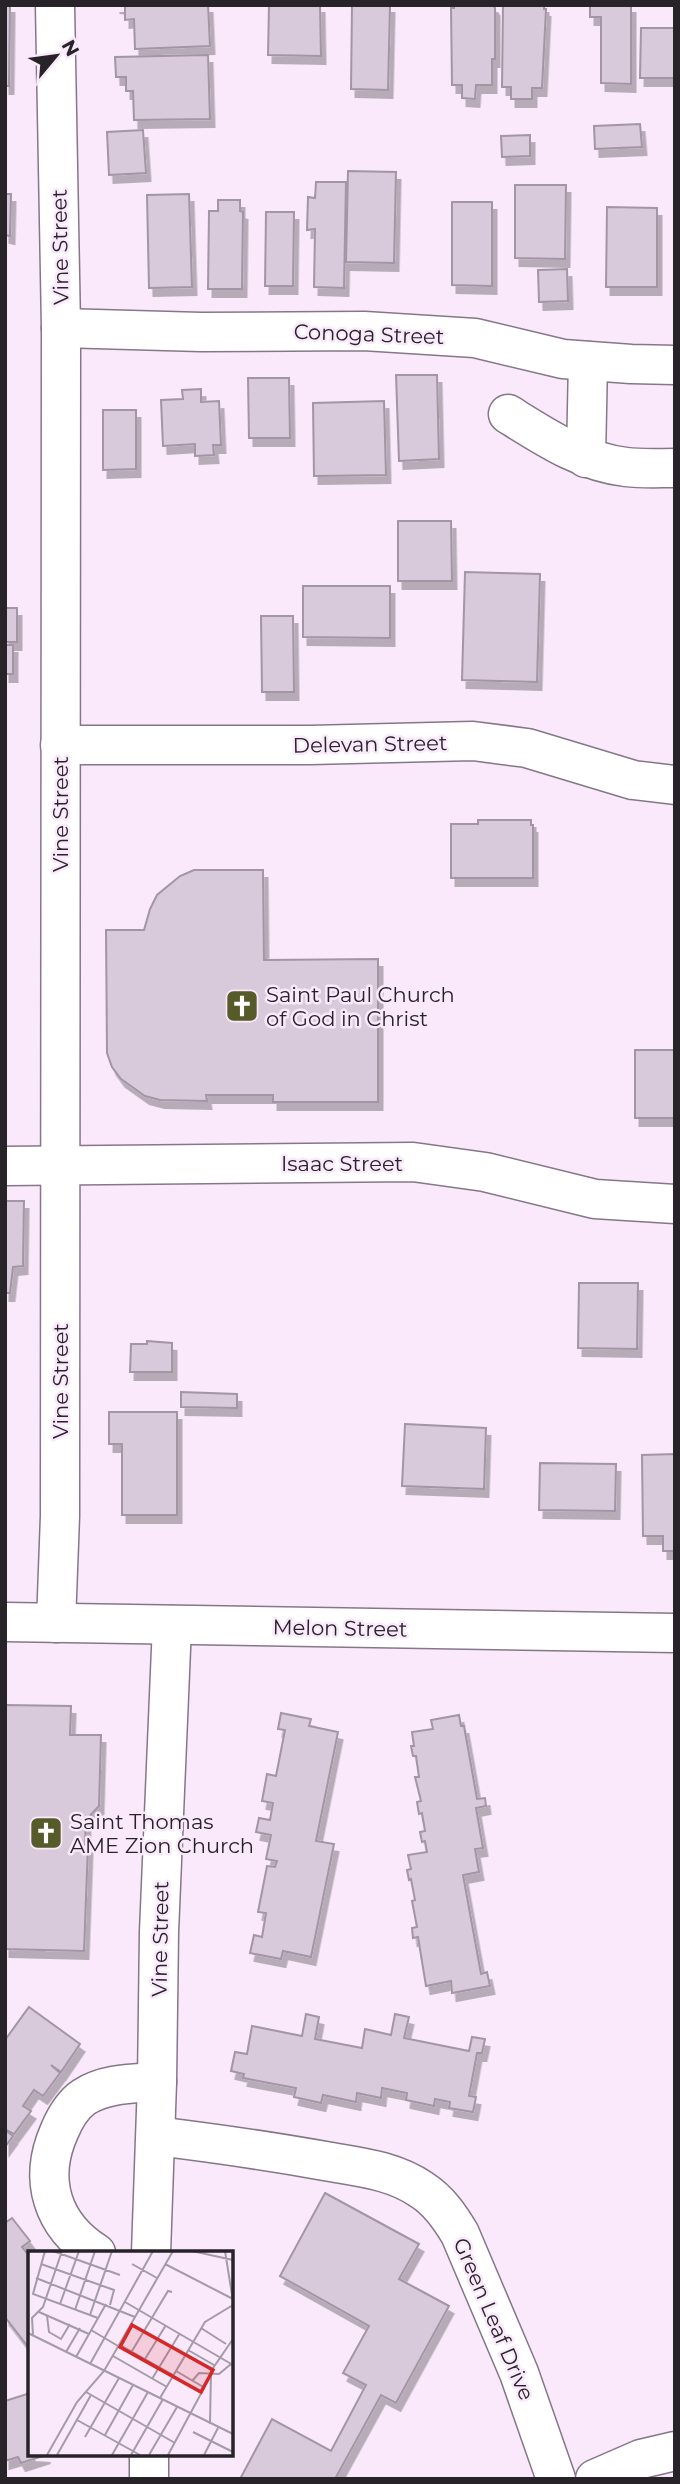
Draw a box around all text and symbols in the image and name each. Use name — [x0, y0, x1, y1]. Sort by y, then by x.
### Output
north arrow — [21, 21, 91, 91]
text: N — [57, 36, 84, 60]
street label: Vine Street — [46, 189, 74, 305]
street label: Conoga Street — [293, 319, 445, 349]
street label: Delevan Street — [292, 730, 448, 758]
street label: Vine Street — [48, 756, 73, 872]
place label: Saint Paul Church of God in Christ — [266, 982, 455, 1031]
church icon: Saint Paul Church of God in Christ — [223, 987, 261, 1025]
street label: Isaac Street — [281, 1151, 403, 1176]
street label: Vine Street — [48, 1323, 73, 1439]
street label: Melon Street — [272, 1614, 408, 1642]
place label: Saint Thomas AME Zion Church — [70, 1809, 254, 1858]
church icon: Saint Thomas AME Zion Church — [27, 1814, 65, 1852]
street label: Vine Street — [146, 1881, 174, 1997]
street label: Green Leaf Drive — [448, 2234, 540, 2404]
inset map — [28, 2251, 233, 2456]

